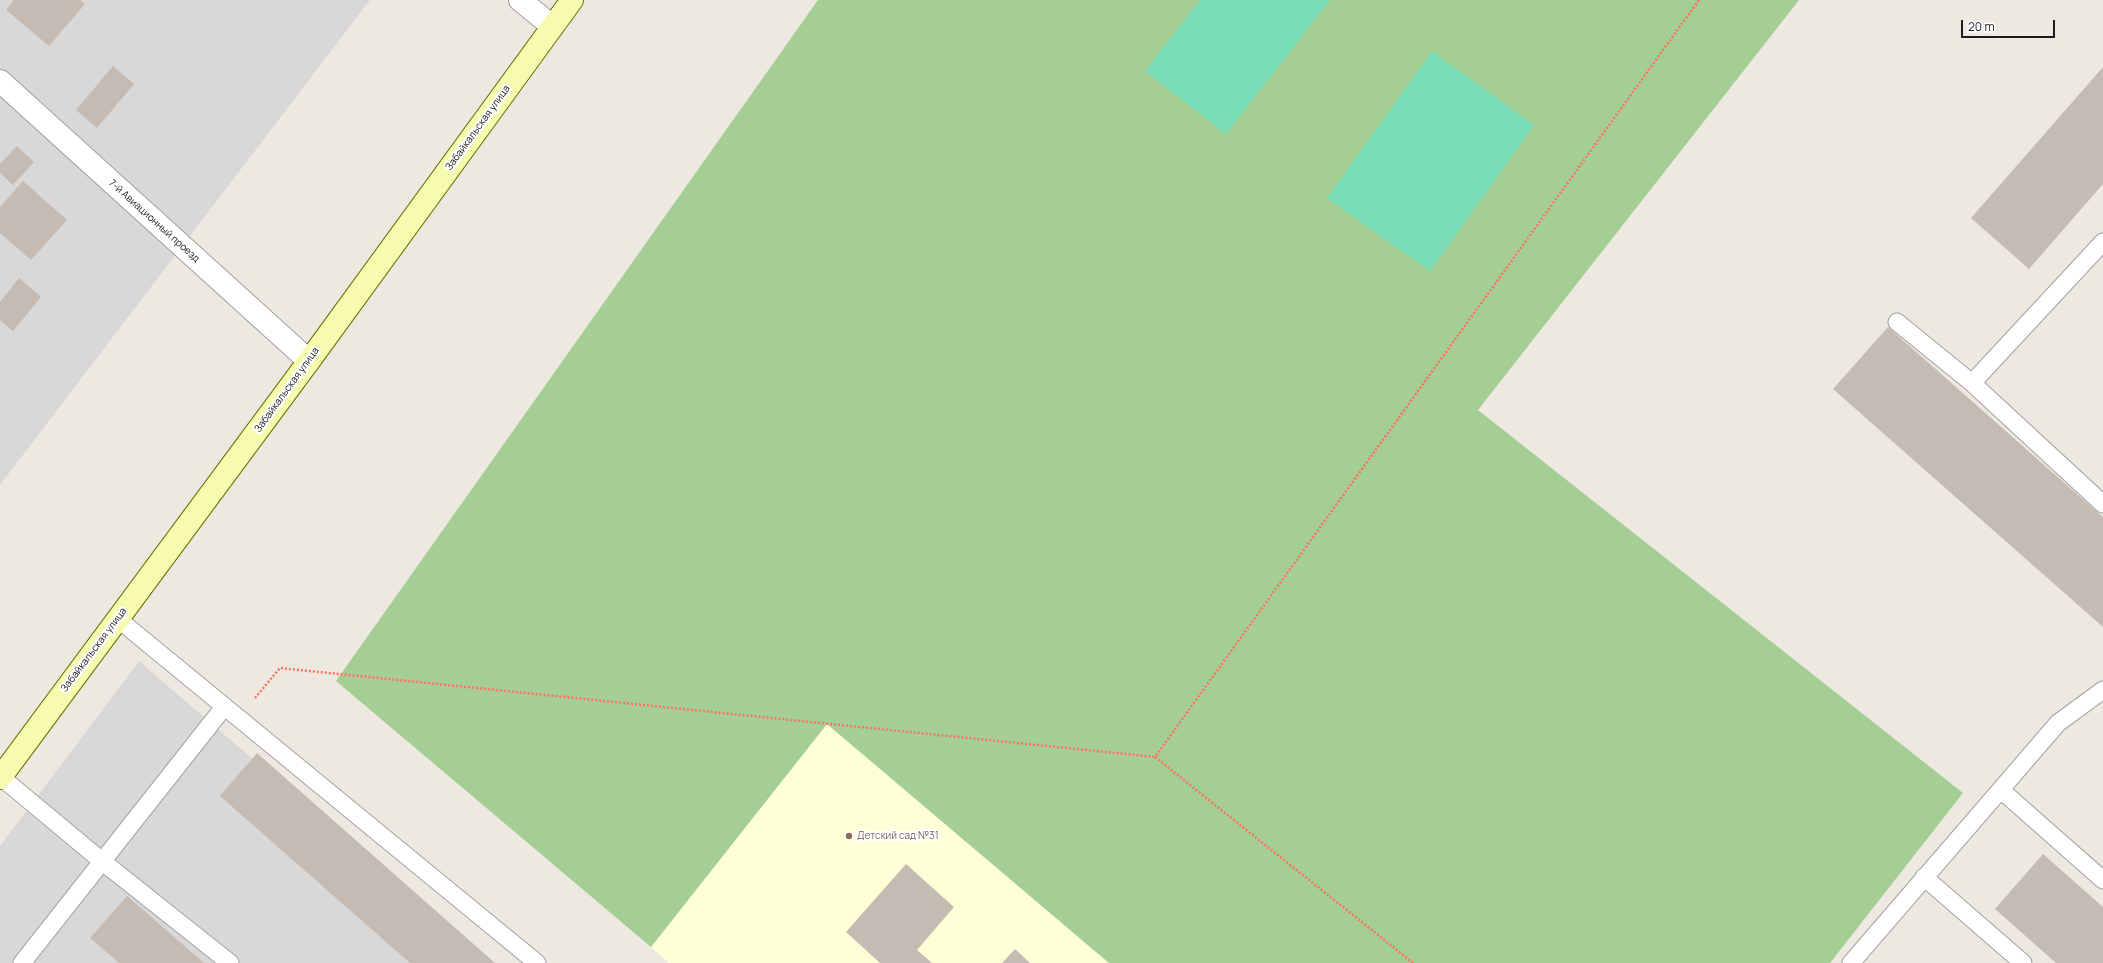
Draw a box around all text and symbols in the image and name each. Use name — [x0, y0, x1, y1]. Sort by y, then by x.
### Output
scale bar — [1963, 12, 2057, 38]
text: 20 m — [1968, 18, 1995, 35]
street label: Забайкальская улица — [443, 83, 513, 173]
street label: 7-й Авиационный проезд — [106, 177, 202, 265]
street label: Забайкальская улица — [252, 345, 322, 435]
street label: Забайкальская улица — [59, 606, 129, 694]
place label: Детский сад №31 — [857, 830, 939, 842]
marker: Детский сад №31 — [844, 831, 854, 841]

